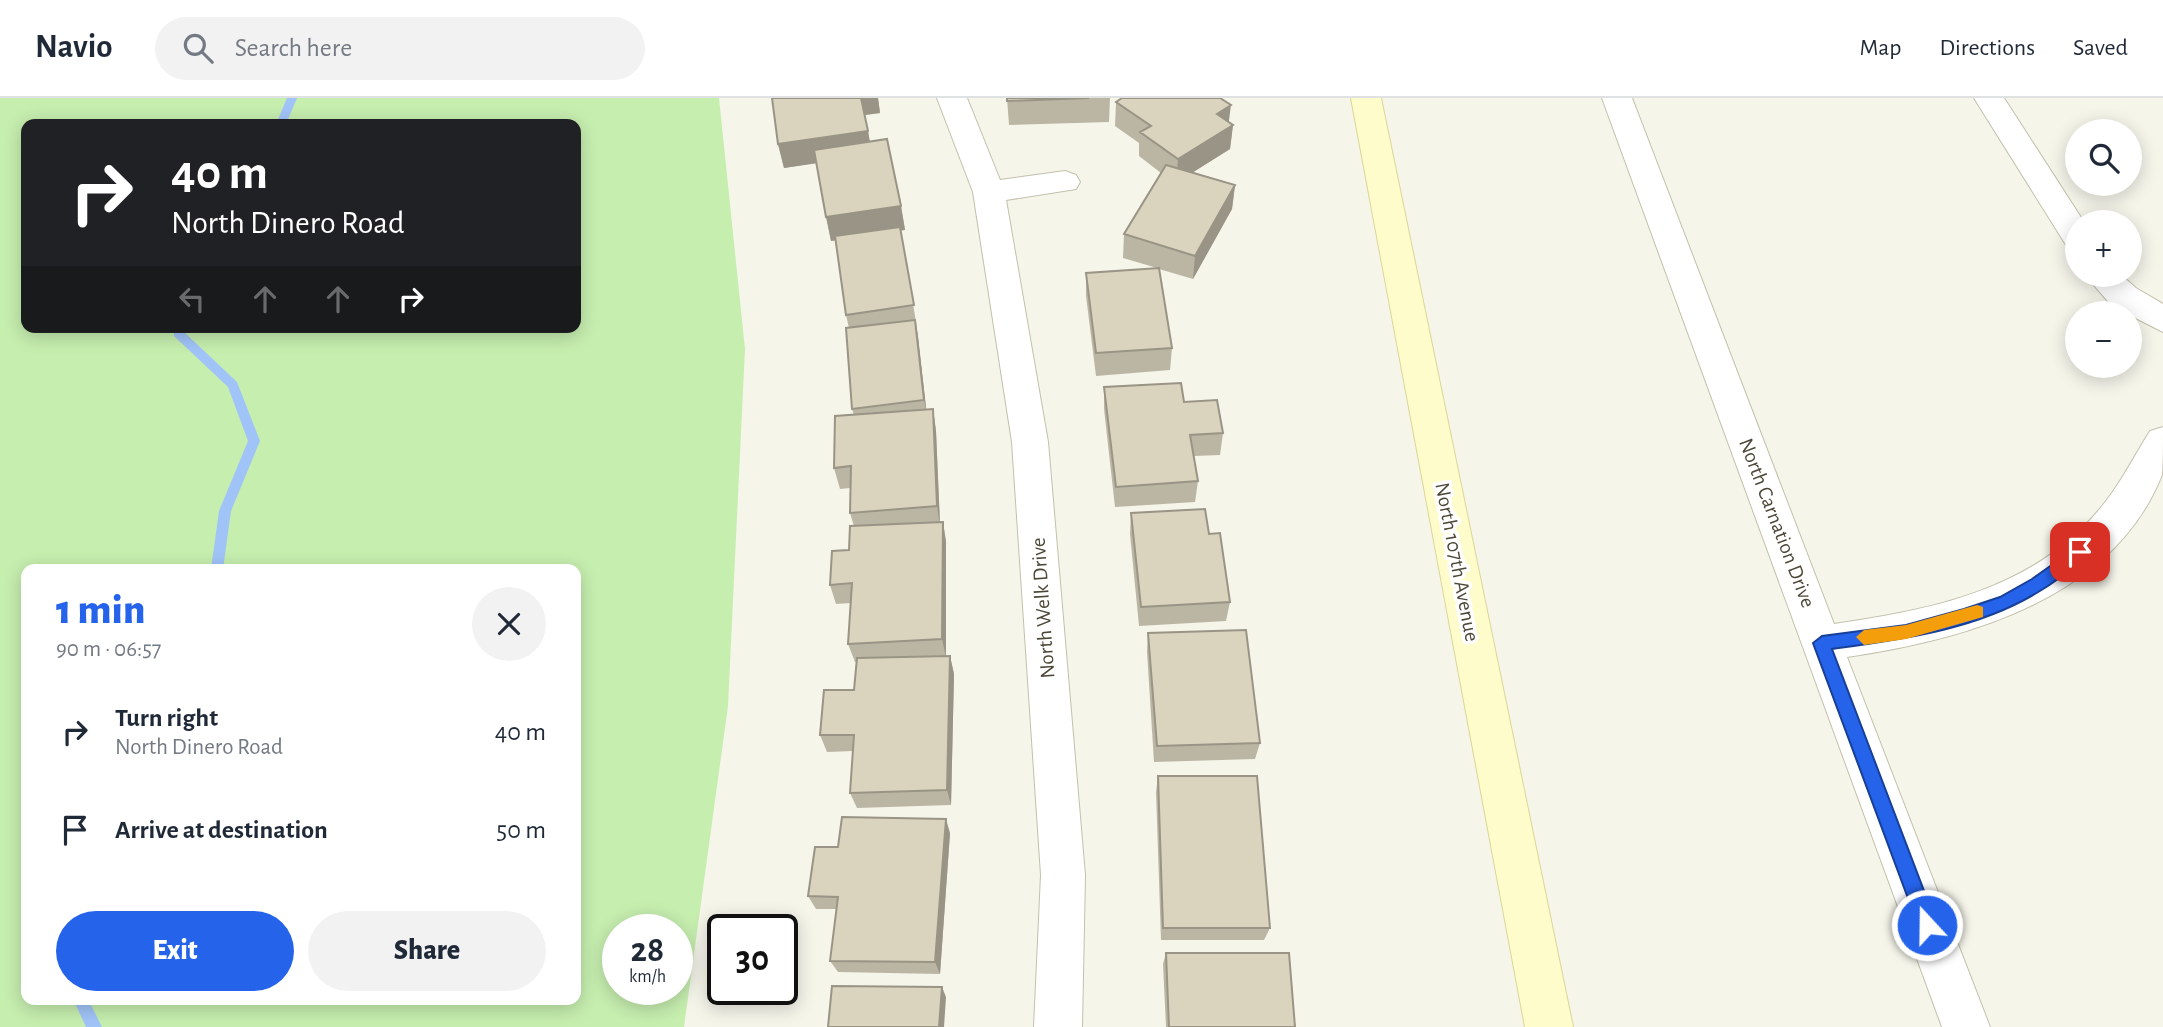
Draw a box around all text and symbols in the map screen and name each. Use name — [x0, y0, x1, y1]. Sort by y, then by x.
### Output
search box — [155, 17, 645, 80]
icon: search — [179, 29, 217, 67]
text: Navio — [35, 31, 113, 64]
text: Search here — [235, 35, 352, 61]
text: Map — [1859, 36, 1901, 60]
text: Directions — [1939, 36, 2035, 60]
text: Saved — [2073, 36, 2128, 60]
map controls — [2065, 119, 2142, 378]
button: search — [2065, 119, 2142, 196]
icon: right — [56, 147, 147, 238]
text: 40 m — [171, 149, 268, 198]
text: North Dinero Road — [171, 207, 405, 239]
button: + — [2065, 210, 2142, 287]
icon: left — [173, 280, 211, 318]
icon: ahead — [246, 280, 284, 318]
icon: ahead — [319, 280, 357, 318]
icon: right — [392, 280, 430, 318]
button: − — [2065, 301, 2142, 378]
street label: North Carnation Drive — [1735, 435, 1819, 611]
street label: North 107th Avenue — [1431, 481, 1483, 643]
pin — [2050, 522, 2110, 582]
icon: arrive — [2061, 533, 2099, 571]
street label: North Welk Drive — [1028, 537, 1058, 679]
button: close — [472, 587, 546, 661]
text: 1 min — [56, 589, 145, 631]
text: 90 m · 06:57 — [56, 638, 161, 661]
text: Turn right — [115, 705, 218, 731]
icon: right — [56, 713, 94, 751]
text: 40 m — [495, 719, 546, 745]
text: North Dinero Road — [115, 736, 283, 759]
icon: arrive — [56, 811, 94, 849]
text: Arrive at destination — [115, 817, 328, 843]
text: 50 m — [496, 817, 546, 843]
position arrow — [1890, 888, 1964, 962]
button: Exit — [56, 911, 294, 991]
button: Share — [308, 911, 546, 991]
speed limit sign: 30 — [707, 914, 798, 1005]
text: 28 — [631, 933, 664, 968]
text: km/h — [629, 968, 666, 986]

